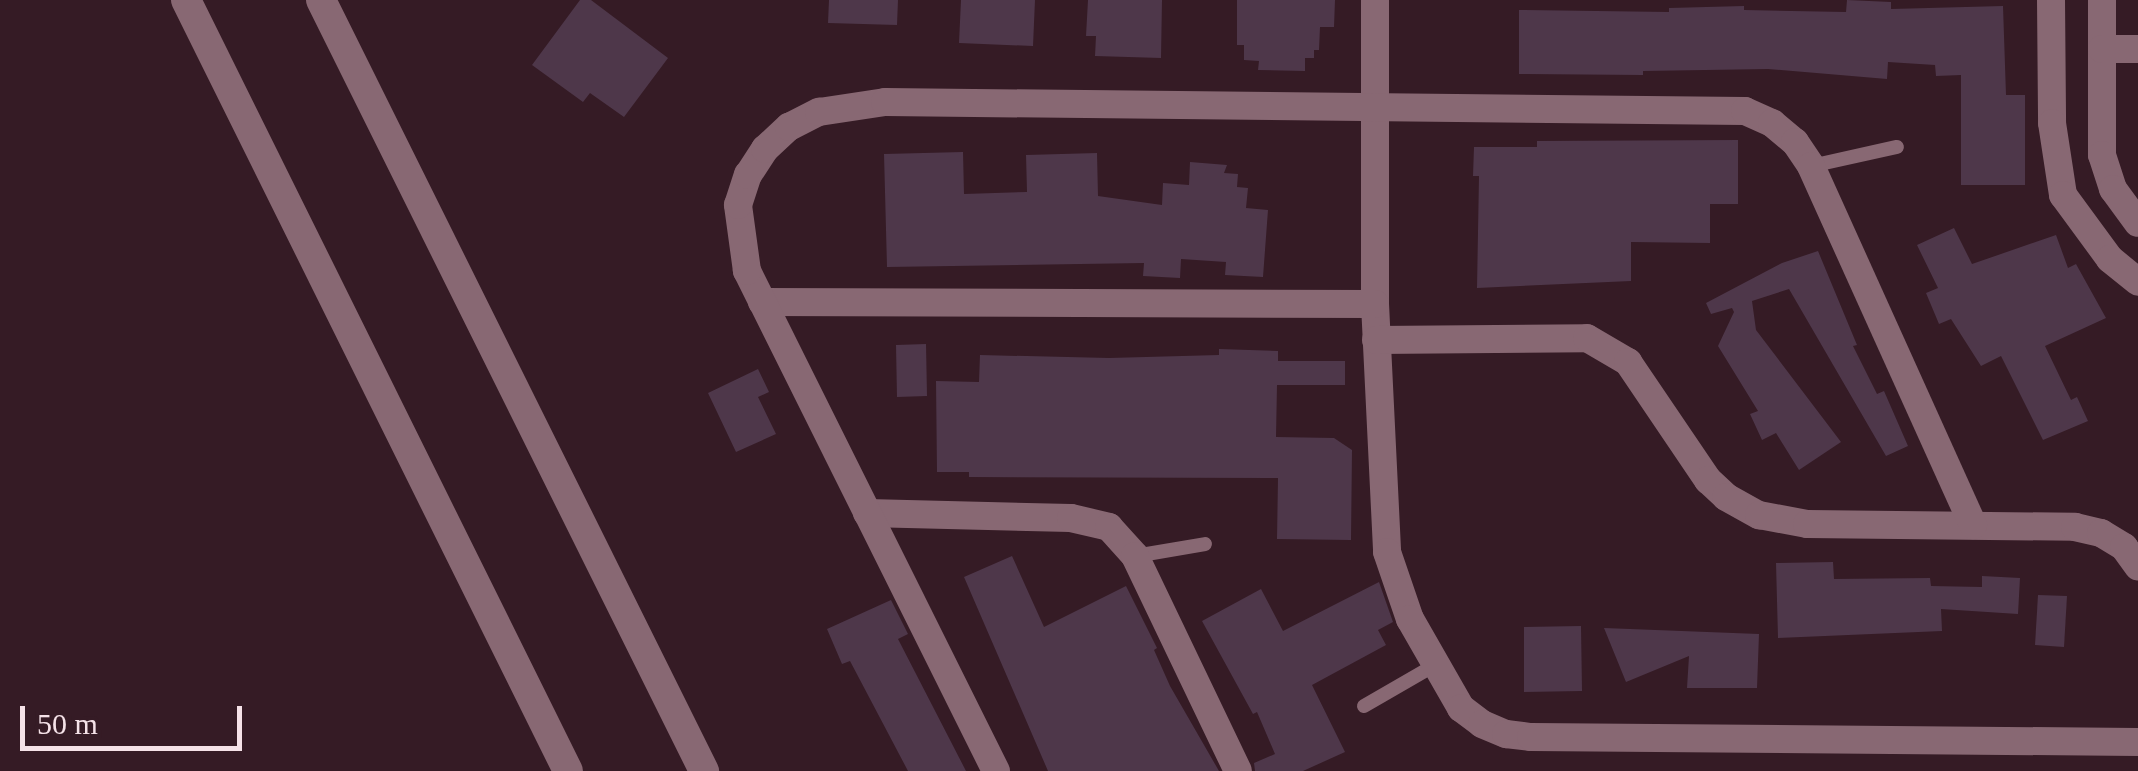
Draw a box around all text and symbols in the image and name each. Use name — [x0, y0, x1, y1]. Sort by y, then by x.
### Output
scale bar — [25, 686, 248, 748]
text: 50 m — [37, 707, 98, 740]

